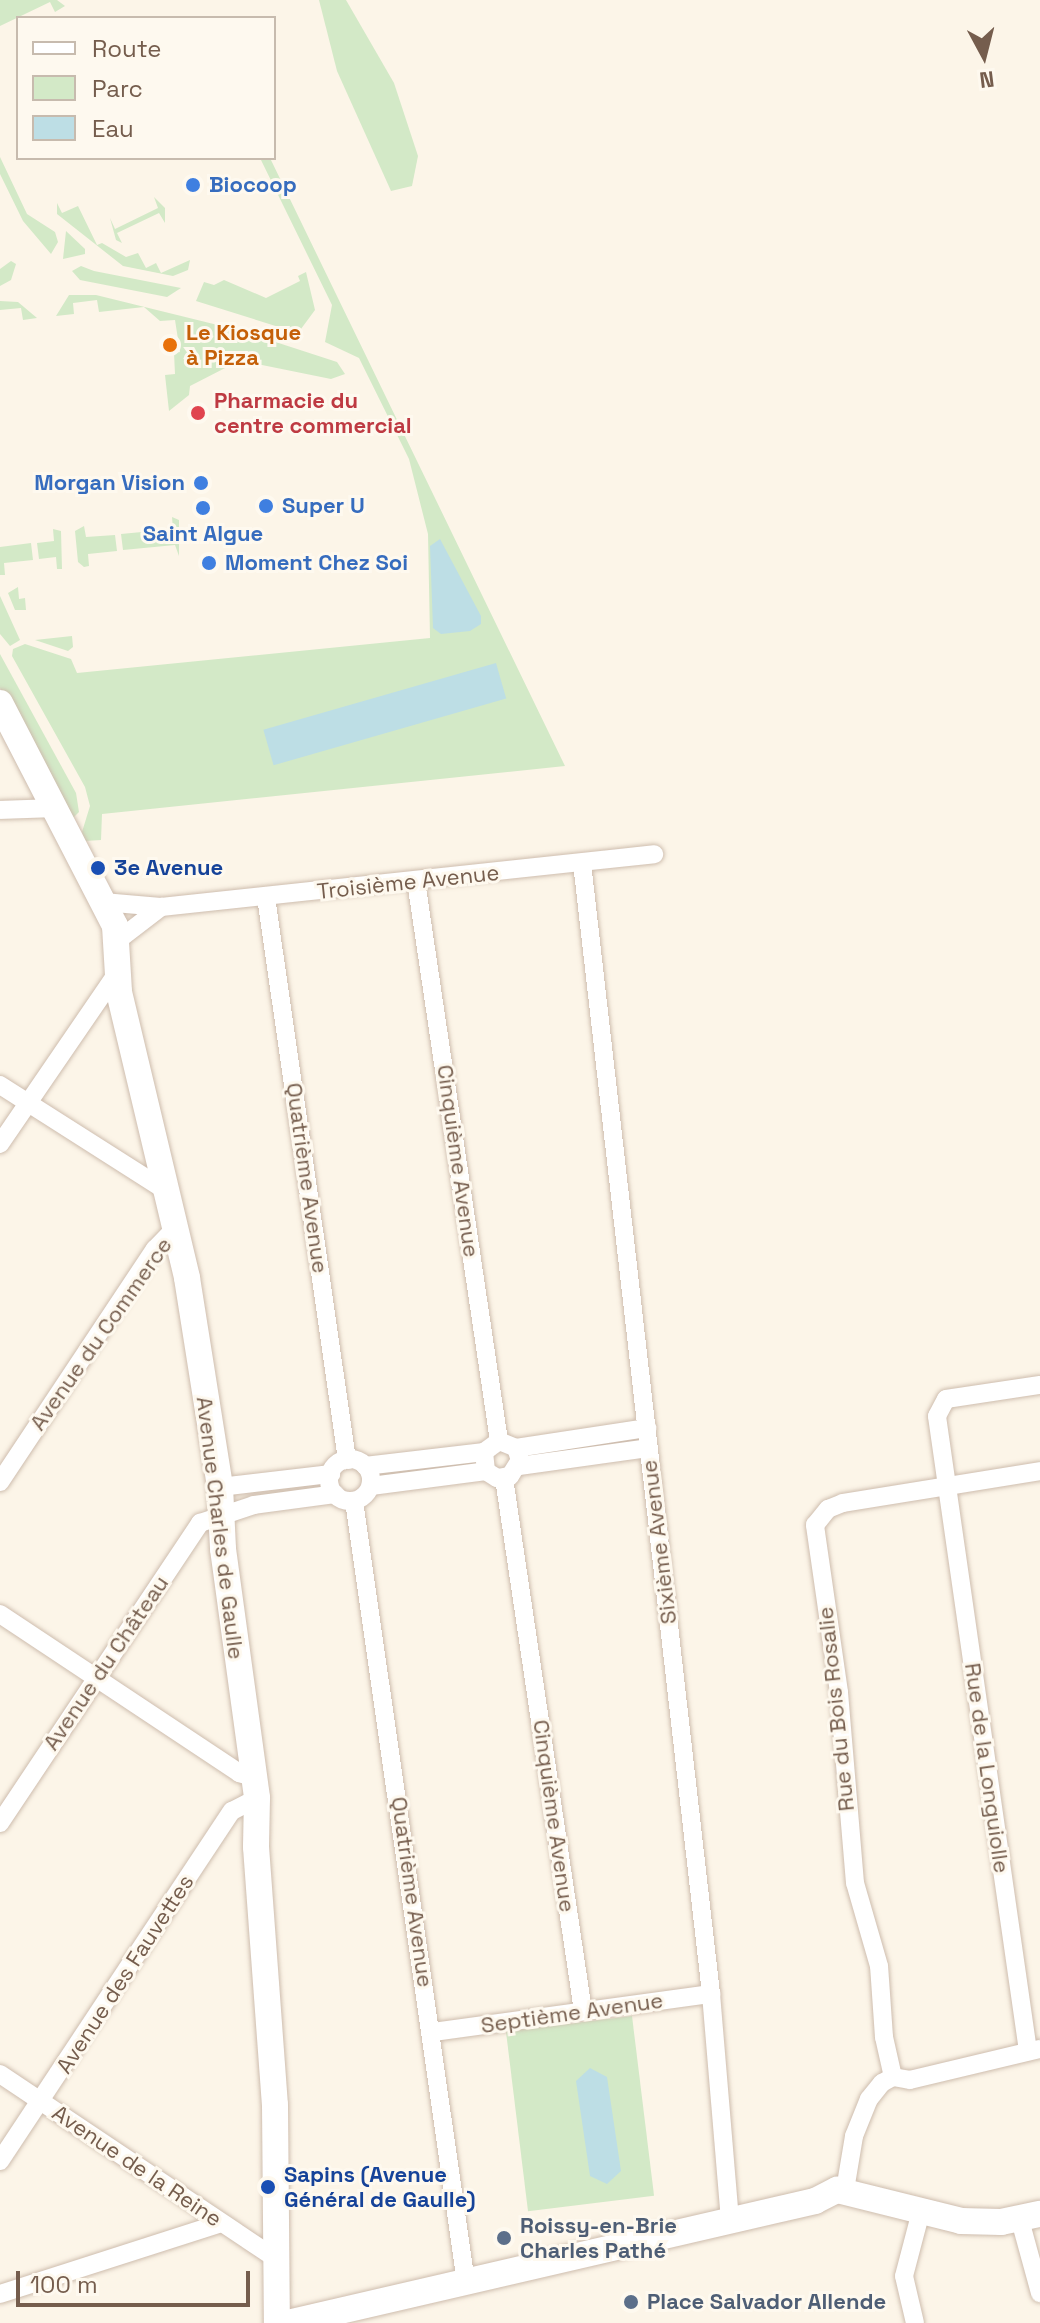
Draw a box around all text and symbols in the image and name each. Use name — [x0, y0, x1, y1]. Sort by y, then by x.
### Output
legend — [16, 16, 276, 160]
north arrow — [944, 16, 1024, 96]
text: Route — [92, 33, 161, 64]
text: N — [978, 65, 996, 95]
text: Parc — [92, 73, 143, 104]
text: Eau — [92, 113, 134, 144]
place label: Biocoop — [209, 172, 297, 198]
marker: Biocoop — [184, 176, 202, 194]
place label: Le Kiosque à Pizza — [186, 319, 301, 370]
marker: Le Kiosque à Pizza — [161, 336, 179, 354]
place label: Pharmacie du centre commercial — [214, 387, 412, 438]
marker: Pharmacie du centre commercial — [189, 404, 207, 422]
place label: Morgan Vision — [34, 470, 185, 496]
marker: Morgan Vision — [192, 474, 210, 492]
place label: Super U — [282, 493, 365, 519]
marker: Super U — [257, 497, 275, 515]
marker: Saint Algue — [194, 499, 212, 517]
place label: Saint Algue — [143, 521, 263, 547]
place label: Moment Chez Soi — [225, 550, 408, 576]
marker: Moment Chez Soi — [200, 554, 218, 572]
place label: 3e Avenue — [114, 855, 223, 881]
marker: 3e Avenue — [89, 859, 107, 877]
street label: Troisième Avenue — [315, 859, 501, 905]
street label: Cinquième Avenue — [431, 1063, 485, 1259]
street label: Quatrième Avenue — [281, 1081, 333, 1275]
street label: Avenue du Commerce — [24, 1233, 178, 1435]
street label: Avenue Charles de Gaulle — [191, 1395, 249, 1661]
street label: Sixième Avenue — [636, 1458, 682, 1626]
street label: Avenue du Château — [38, 1571, 174, 1755]
street label: Rue du Bois Rosalie — [812, 1605, 860, 1813]
street label: Rue de la Longuiolle — [959, 1661, 1015, 1875]
street label: Cinquième Avenue — [527, 1718, 581, 1914]
street label: Quatrième Avenue — [386, 1795, 438, 1989]
street label: Avenue des Fauvettes — [51, 1870, 199, 2078]
street label: Septième Avenue — [479, 1987, 665, 2039]
street label: Avenue de la Reine — [47, 2100, 227, 2232]
place label: Sapins (Avenue Général de Gaulle) — [284, 2161, 475, 2212]
marker: Sapins (Avenue Général de Gaulle) — [259, 2178, 277, 2196]
place label: Roissy-en-Brie Charles Pathé — [520, 2212, 677, 2264]
marker: Roissy-en-Brie Charles Pathé — [495, 2229, 513, 2247]
scale bar — [20, 2255, 254, 2305]
text: 100 m — [30, 2269, 98, 2300]
place label: Place Salvador Allende — [647, 2289, 886, 2315]
marker: Place Salvador Allende — [622, 2293, 640, 2311]

